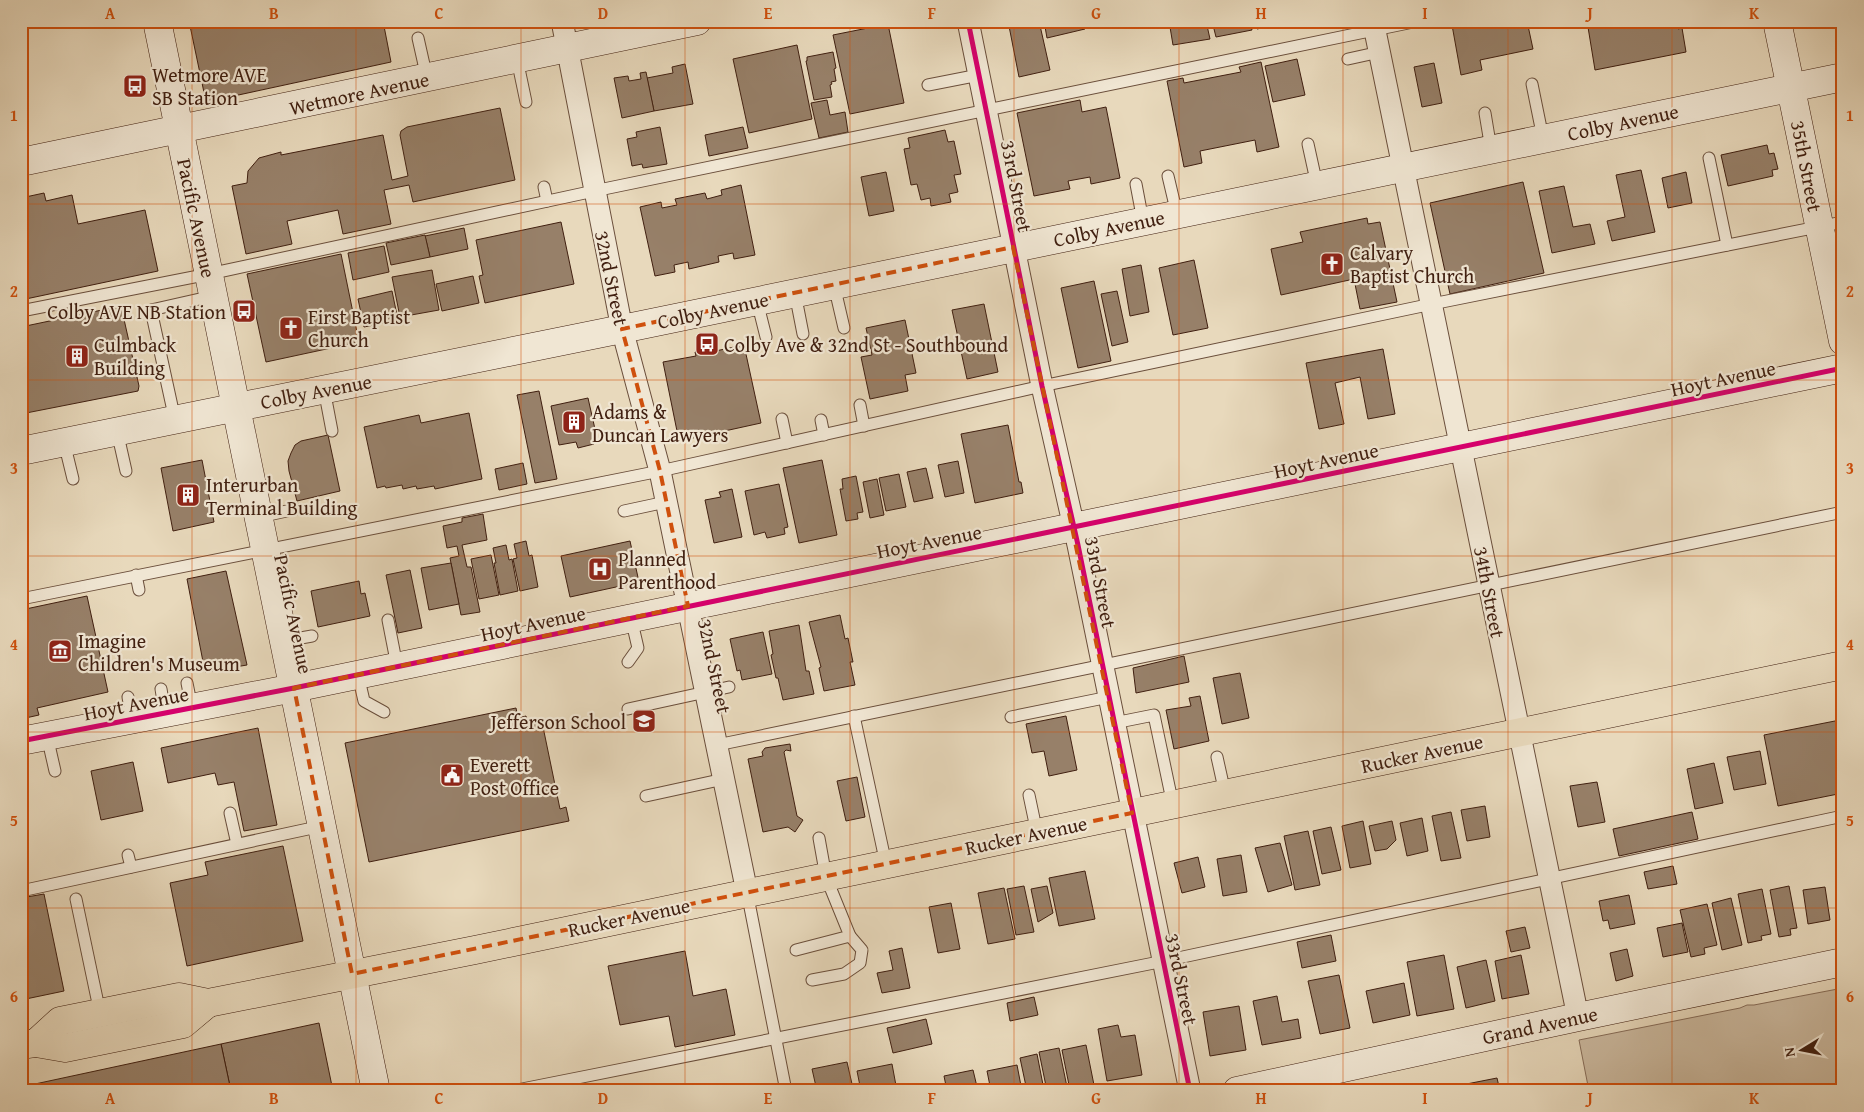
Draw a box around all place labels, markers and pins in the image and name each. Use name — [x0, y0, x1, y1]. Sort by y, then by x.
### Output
place label: Wetmore AVE SB Station — [152, 60, 267, 112]
bus stop icon: Wetmore AVE SB Station — [122, 73, 148, 99]
place label: Calvary Baptist Church — [1350, 238, 1474, 290]
church icon: Calvary Baptist Church — [1319, 251, 1345, 277]
place label: Colby AVE NB Station — [47, 297, 226, 326]
bus stop icon: Colby AVE NB Station — [231, 298, 257, 324]
place label: First Baptist Church — [308, 302, 410, 354]
church icon: First Baptist Church — [278, 315, 304, 341]
place label: Culmback Building — [94, 330, 177, 382]
place label: Colby Ave & 32nd St - Southbound — [724, 330, 1009, 359]
bus stop icon: Colby Ave & 32nd St - Southbound — [694, 331, 720, 357]
building icon: Culmback Building — [64, 343, 90, 369]
place label: Adams & Duncan Lawyers — [592, 397, 728, 449]
building icon: Adams & Duncan Lawyers — [561, 409, 587, 435]
place label: Interurban Terminal Building — [206, 470, 358, 522]
building icon: Interurban Terminal Building — [175, 482, 201, 508]
place label: Planned Parenthood — [618, 544, 716, 596]
hospital icon: Planned Parenthood — [587, 556, 613, 582]
place label: Imagine Children's Museum — [78, 626, 240, 678]
museum icon: Imagine Children's Museum — [47, 638, 73, 664]
place label: Jefferson School — [488, 707, 626, 736]
school or university icon: Jefferson School — [631, 708, 657, 734]
place label: Everett Post Office — [470, 750, 559, 802]
public building icon: Everett Post Office — [439, 762, 465, 788]

